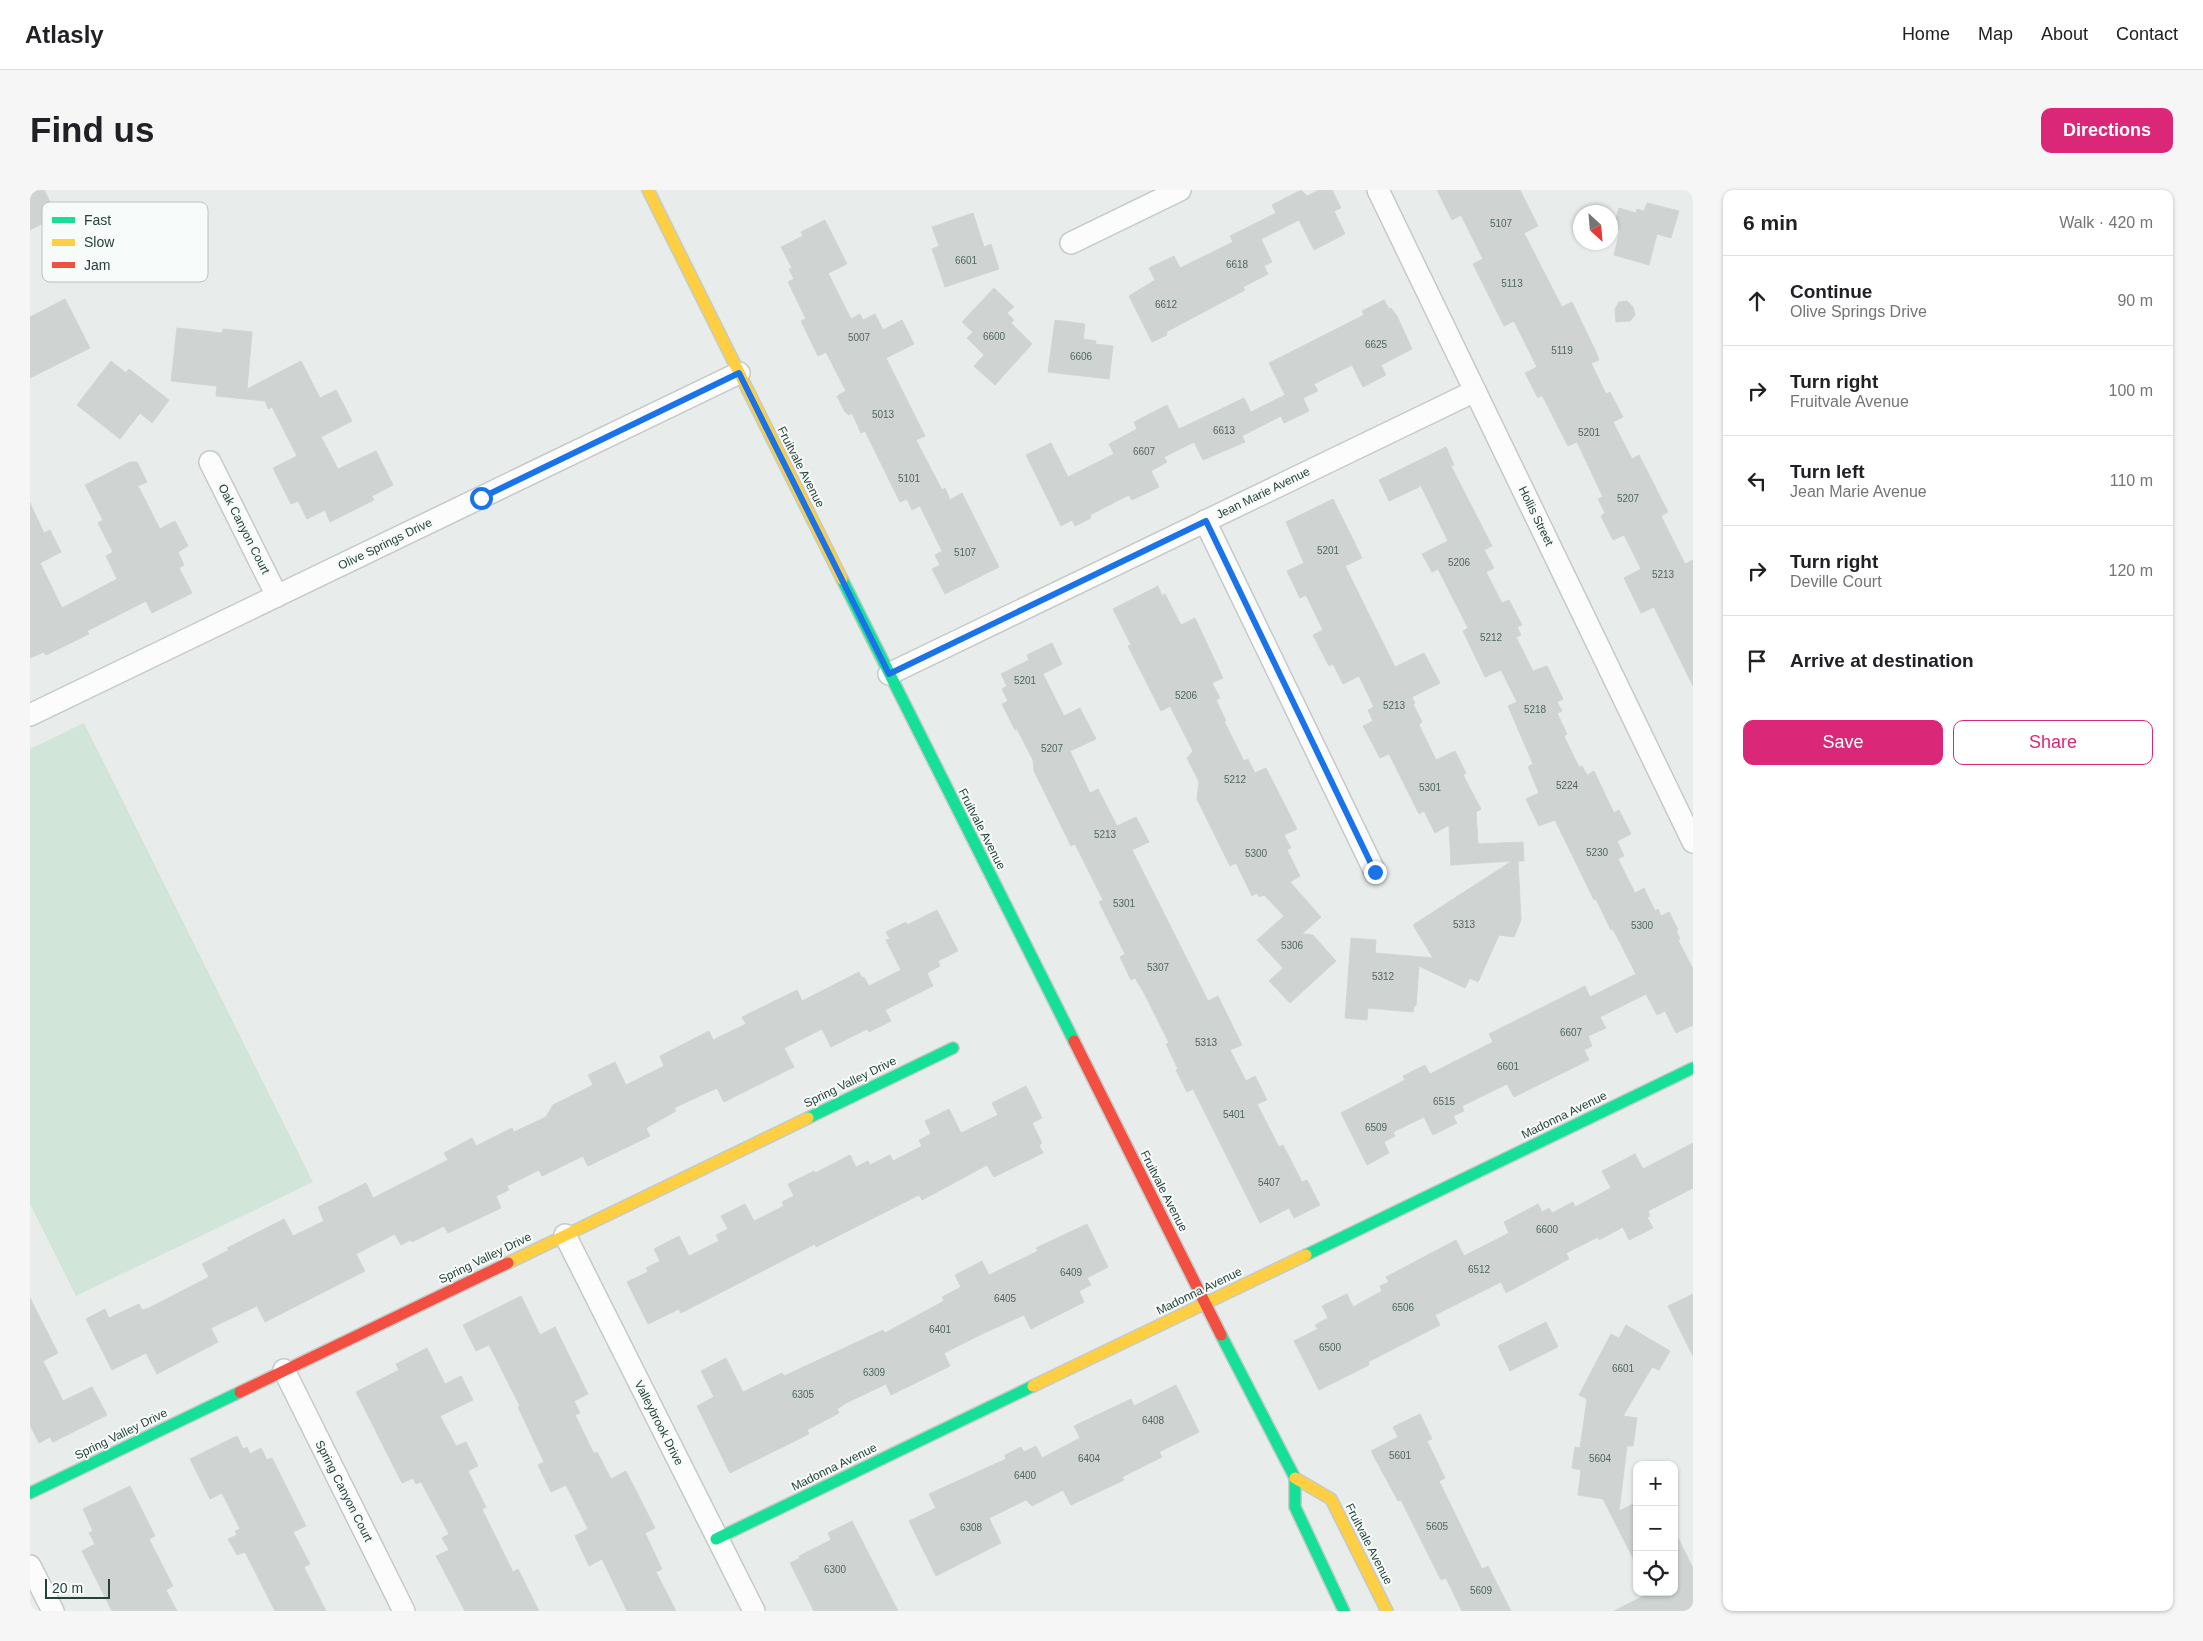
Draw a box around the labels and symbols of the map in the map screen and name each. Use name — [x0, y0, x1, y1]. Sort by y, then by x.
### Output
legend — [42, 202, 208, 282]
north arrow — [1573, 205, 1618, 250]
text: Fast — [84, 212, 111, 228]
house number: 5107 — [1490, 218, 1513, 229]
text: Slow — [84, 234, 115, 250]
house number: 6601 — [955, 255, 978, 266]
text: Jam — [84, 257, 110, 273]
house number: 6618 — [1226, 259, 1249, 270]
house number: 5113 — [1501, 278, 1523, 289]
house number: 6612 — [1155, 299, 1178, 310]
house number: 6600 — [983, 331, 1006, 342]
house number: 5007 — [848, 332, 871, 343]
house number: 6625 — [1365, 339, 1388, 350]
house number: 5119 — [1551, 345, 1573, 356]
house number: 6606 — [1070, 351, 1093, 362]
house number: 5013 — [872, 409, 895, 420]
street label: Fruitvale Avenue — [775, 424, 828, 510]
house number: 6613 — [1213, 425, 1236, 436]
house number: 5201 — [1578, 427, 1601, 438]
house number: 6607 — [1133, 446, 1156, 457]
street label: Jean Marie Avenue — [1214, 464, 1312, 522]
house number: 5101 — [898, 473, 921, 484]
street label: Oak Canyon Court — [215, 482, 273, 577]
street label: Hollis Street — [1516, 484, 1557, 549]
route start — [470, 487, 493, 510]
house number: 5207 — [1617, 493, 1640, 504]
street label: Olive Springs Drive — [336, 515, 435, 573]
house number: 5201 — [1317, 545, 1340, 556]
house number: 5107 — [954, 547, 977, 558]
house number: 5206 — [1448, 557, 1471, 568]
house number: 5213 — [1652, 569, 1675, 580]
house number: 5212 — [1480, 632, 1503, 643]
house number: 5201 — [1014, 675, 1037, 686]
house number: 5206 — [1175, 690, 1198, 701]
house number: 5213 — [1383, 700, 1406, 711]
house number: 5218 — [1524, 704, 1547, 715]
house number: 5207 — [1041, 743, 1064, 754]
house number: 5212 — [1224, 774, 1247, 785]
house number: 5224 — [1556, 780, 1579, 791]
house number: 5301 — [1419, 782, 1442, 793]
street label: Fruitvale Avenue — [956, 786, 1009, 872]
house number: 5213 — [1094, 829, 1117, 840]
house number: 5230 — [1586, 847, 1609, 858]
house number: 5300 — [1245, 848, 1268, 859]
route end — [1364, 861, 1387, 884]
house number: 5301 — [1113, 898, 1136, 909]
house number: 5313 — [1453, 919, 1476, 930]
house number: 5300 — [1631, 920, 1654, 931]
house number: 5306 — [1281, 940, 1304, 951]
house number: 5307 — [1147, 962, 1170, 973]
house number: 5312 — [1372, 971, 1395, 982]
house number: 6607 — [1560, 1027, 1583, 1038]
house number: 5313 — [1195, 1037, 1218, 1048]
street label: Spring Valley Drive — [801, 1053, 899, 1110]
house number: 6601 — [1497, 1061, 1520, 1072]
street label: Madonna Avenue — [1519, 1088, 1609, 1142]
house number: 6515 — [1433, 1096, 1456, 1107]
house number: 5401 — [1223, 1109, 1246, 1120]
house number: 6509 — [1365, 1122, 1388, 1133]
street label: Fruitvale Avenue — [1138, 1148, 1191, 1234]
house number: 5407 — [1258, 1177, 1281, 1188]
house number: 6600 — [1536, 1224, 1559, 1235]
street label: Spring Valley Drive — [436, 1229, 534, 1286]
street label: Madonna Avenue — [1154, 1264, 1244, 1318]
house number: 6512 — [1468, 1264, 1491, 1275]
house number: 6409 — [1060, 1267, 1083, 1278]
house number: 6405 — [994, 1293, 1017, 1304]
house number: 6506 — [1392, 1302, 1415, 1313]
house number: 6401 — [929, 1324, 952, 1335]
house number: 6500 — [1319, 1342, 1342, 1353]
house number: 6601 — [1612, 1363, 1635, 1374]
house number: 6309 — [863, 1367, 886, 1378]
street label: Valleybrook Drive — [632, 1378, 687, 1468]
house number: 6305 — [792, 1389, 815, 1400]
street label: Spring Valley Drive — [72, 1405, 170, 1462]
house number: 6408 — [1142, 1415, 1165, 1426]
street label: Spring Canyon Court — [312, 1438, 376, 1545]
street label: Madonna Avenue — [789, 1440, 879, 1494]
house number: 5601 — [1389, 1450, 1412, 1461]
house number: 6404 — [1078, 1453, 1101, 1464]
house number: 5604 — [1589, 1453, 1612, 1464]
house number: 6400 — [1014, 1470, 1037, 1481]
street label: Fruitvale Avenue — [1343, 1501, 1396, 1587]
house number: 5605 — [1426, 1521, 1449, 1532]
house number: 6308 — [960, 1522, 983, 1533]
house number: 6300 — [824, 1564, 847, 1575]
scale bar — [45, 1576, 110, 1599]
house number: 5609 — [1470, 1585, 1493, 1596]

